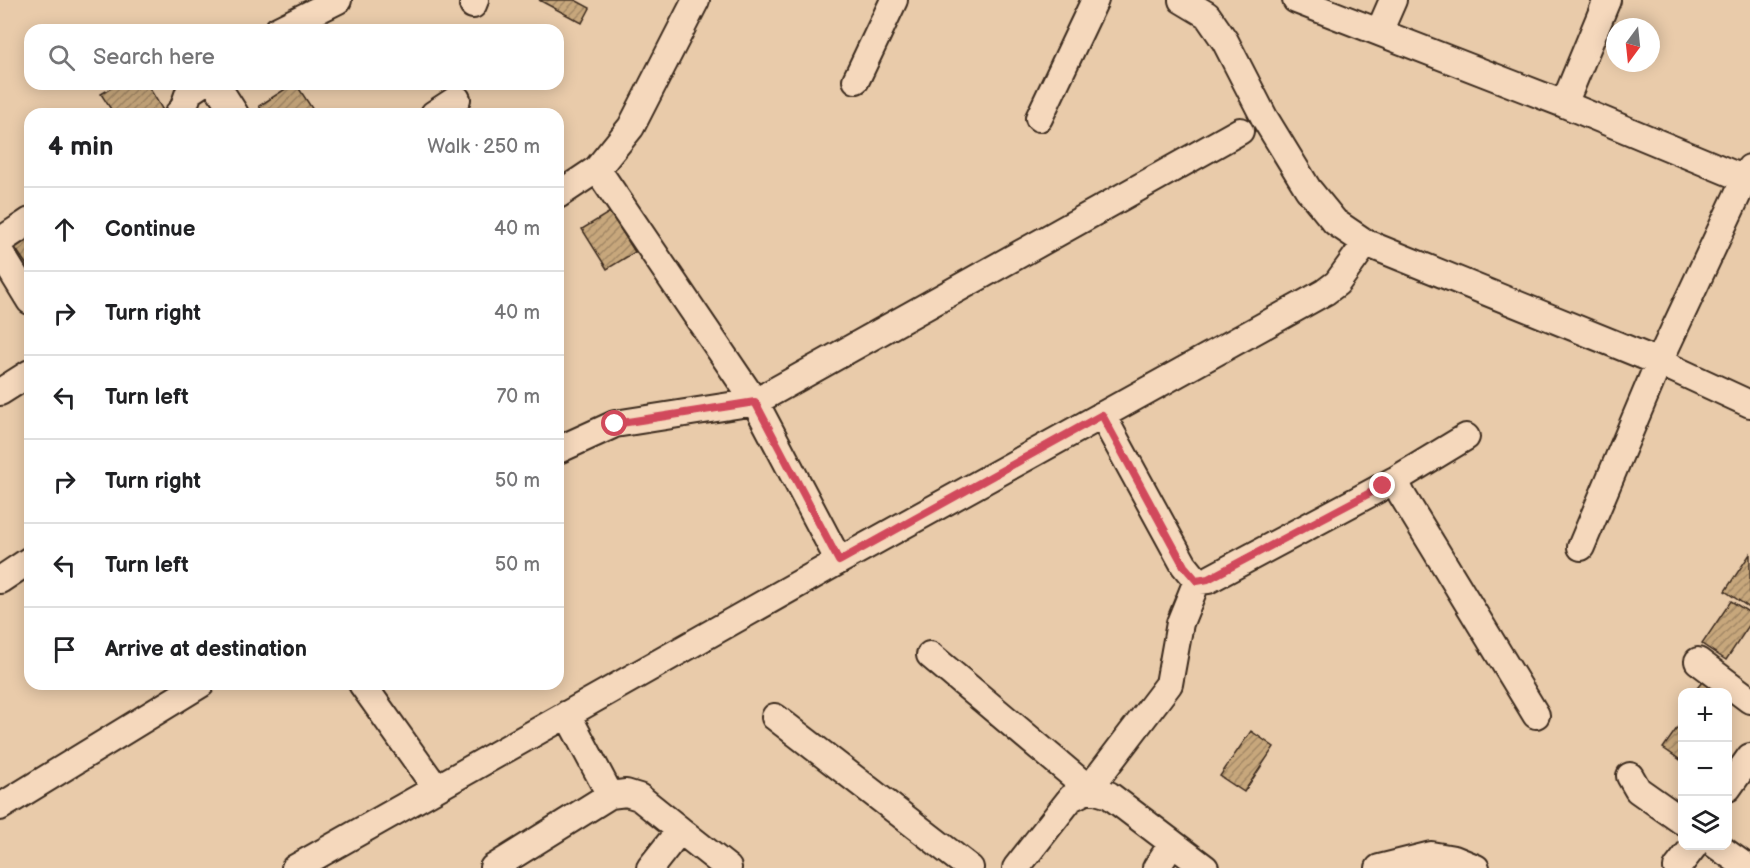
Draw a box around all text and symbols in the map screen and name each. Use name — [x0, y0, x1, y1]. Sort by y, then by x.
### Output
north arrow — [1606, 18, 1660, 72]
search box — [24, 24, 564, 90]
icon: search — [45, 41, 78, 74]
text: Search here — [93, 44, 215, 71]
text: 4 min — [48, 132, 113, 163]
text: Walk · 250 m — [427, 135, 540, 159]
icon: ahead — [48, 213, 81, 246]
text: Continue — [105, 216, 195, 243]
text: 40 m — [494, 217, 540, 241]
icon: right — [48, 297, 81, 330]
text: Turn right — [105, 300, 201, 327]
text: 40 m — [494, 301, 540, 325]
icon: left — [48, 381, 81, 414]
text: Turn left — [105, 384, 189, 411]
text: 70 m — [496, 385, 540, 409]
route start — [601, 410, 627, 436]
icon: right — [48, 465, 81, 498]
text: Turn right — [105, 468, 201, 495]
text: 50 m — [495, 469, 540, 493]
route end — [1369, 472, 1395, 498]
icon: left — [48, 549, 81, 582]
text: Turn left — [105, 552, 189, 579]
text: 50 m — [495, 553, 540, 577]
icon: arrive — [48, 633, 81, 666]
text: Arrive at destination — [105, 636, 307, 663]
map controls — [1678, 688, 1732, 850]
button: + — [1678, 688, 1732, 742]
button: − — [1678, 742, 1732, 796]
button: layers — [1678, 796, 1732, 850]

